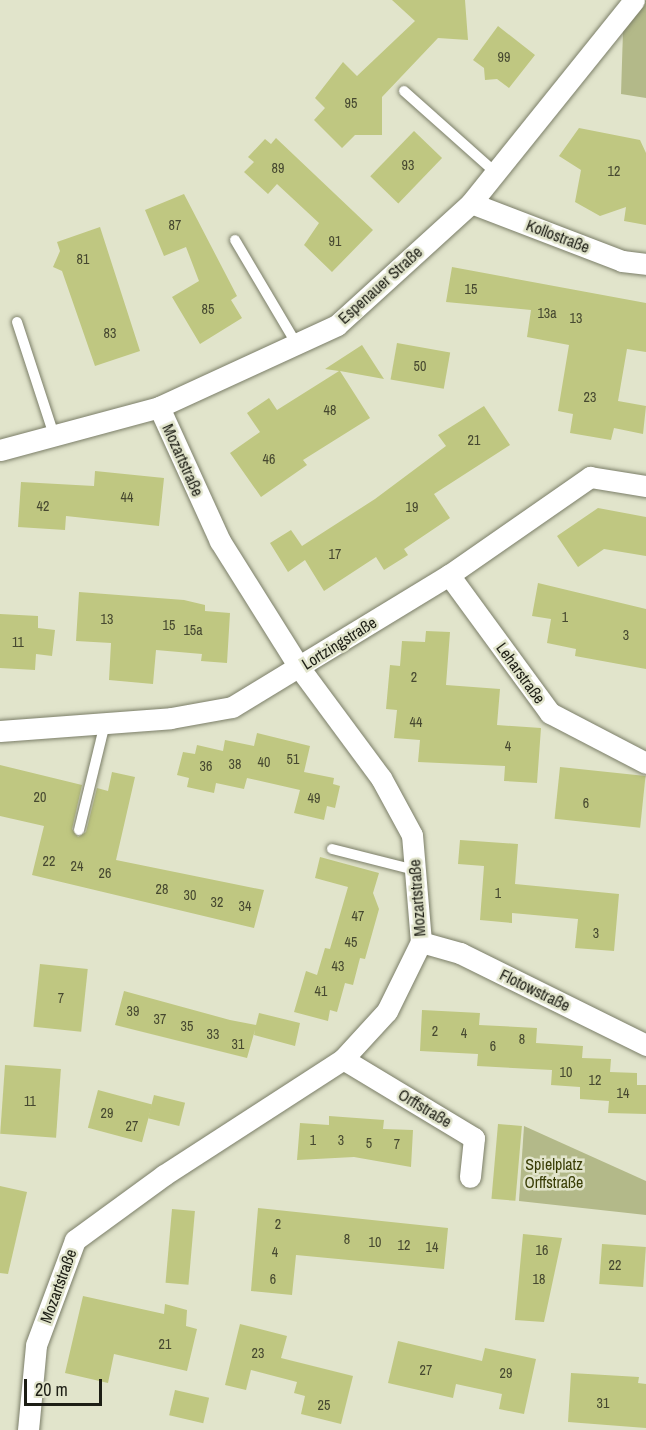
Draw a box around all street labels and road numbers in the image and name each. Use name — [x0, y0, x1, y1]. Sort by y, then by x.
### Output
street label: Kollostraße — [524, 215, 592, 257]
street label: Espenauer Straße — [334, 242, 426, 328]
street label: Mozartstraße — [159, 421, 207, 499]
street label: Lortzingstraße — [298, 612, 380, 674]
street label: Leharstraße — [492, 639, 550, 707]
street label: Mozartstraße — [405, 859, 429, 937]
street label: Flotowstraße — [497, 965, 573, 1015]
street label: Orffstraße — [395, 1085, 455, 1131]
street label: Mozartstraße — [36, 1246, 80, 1326]

